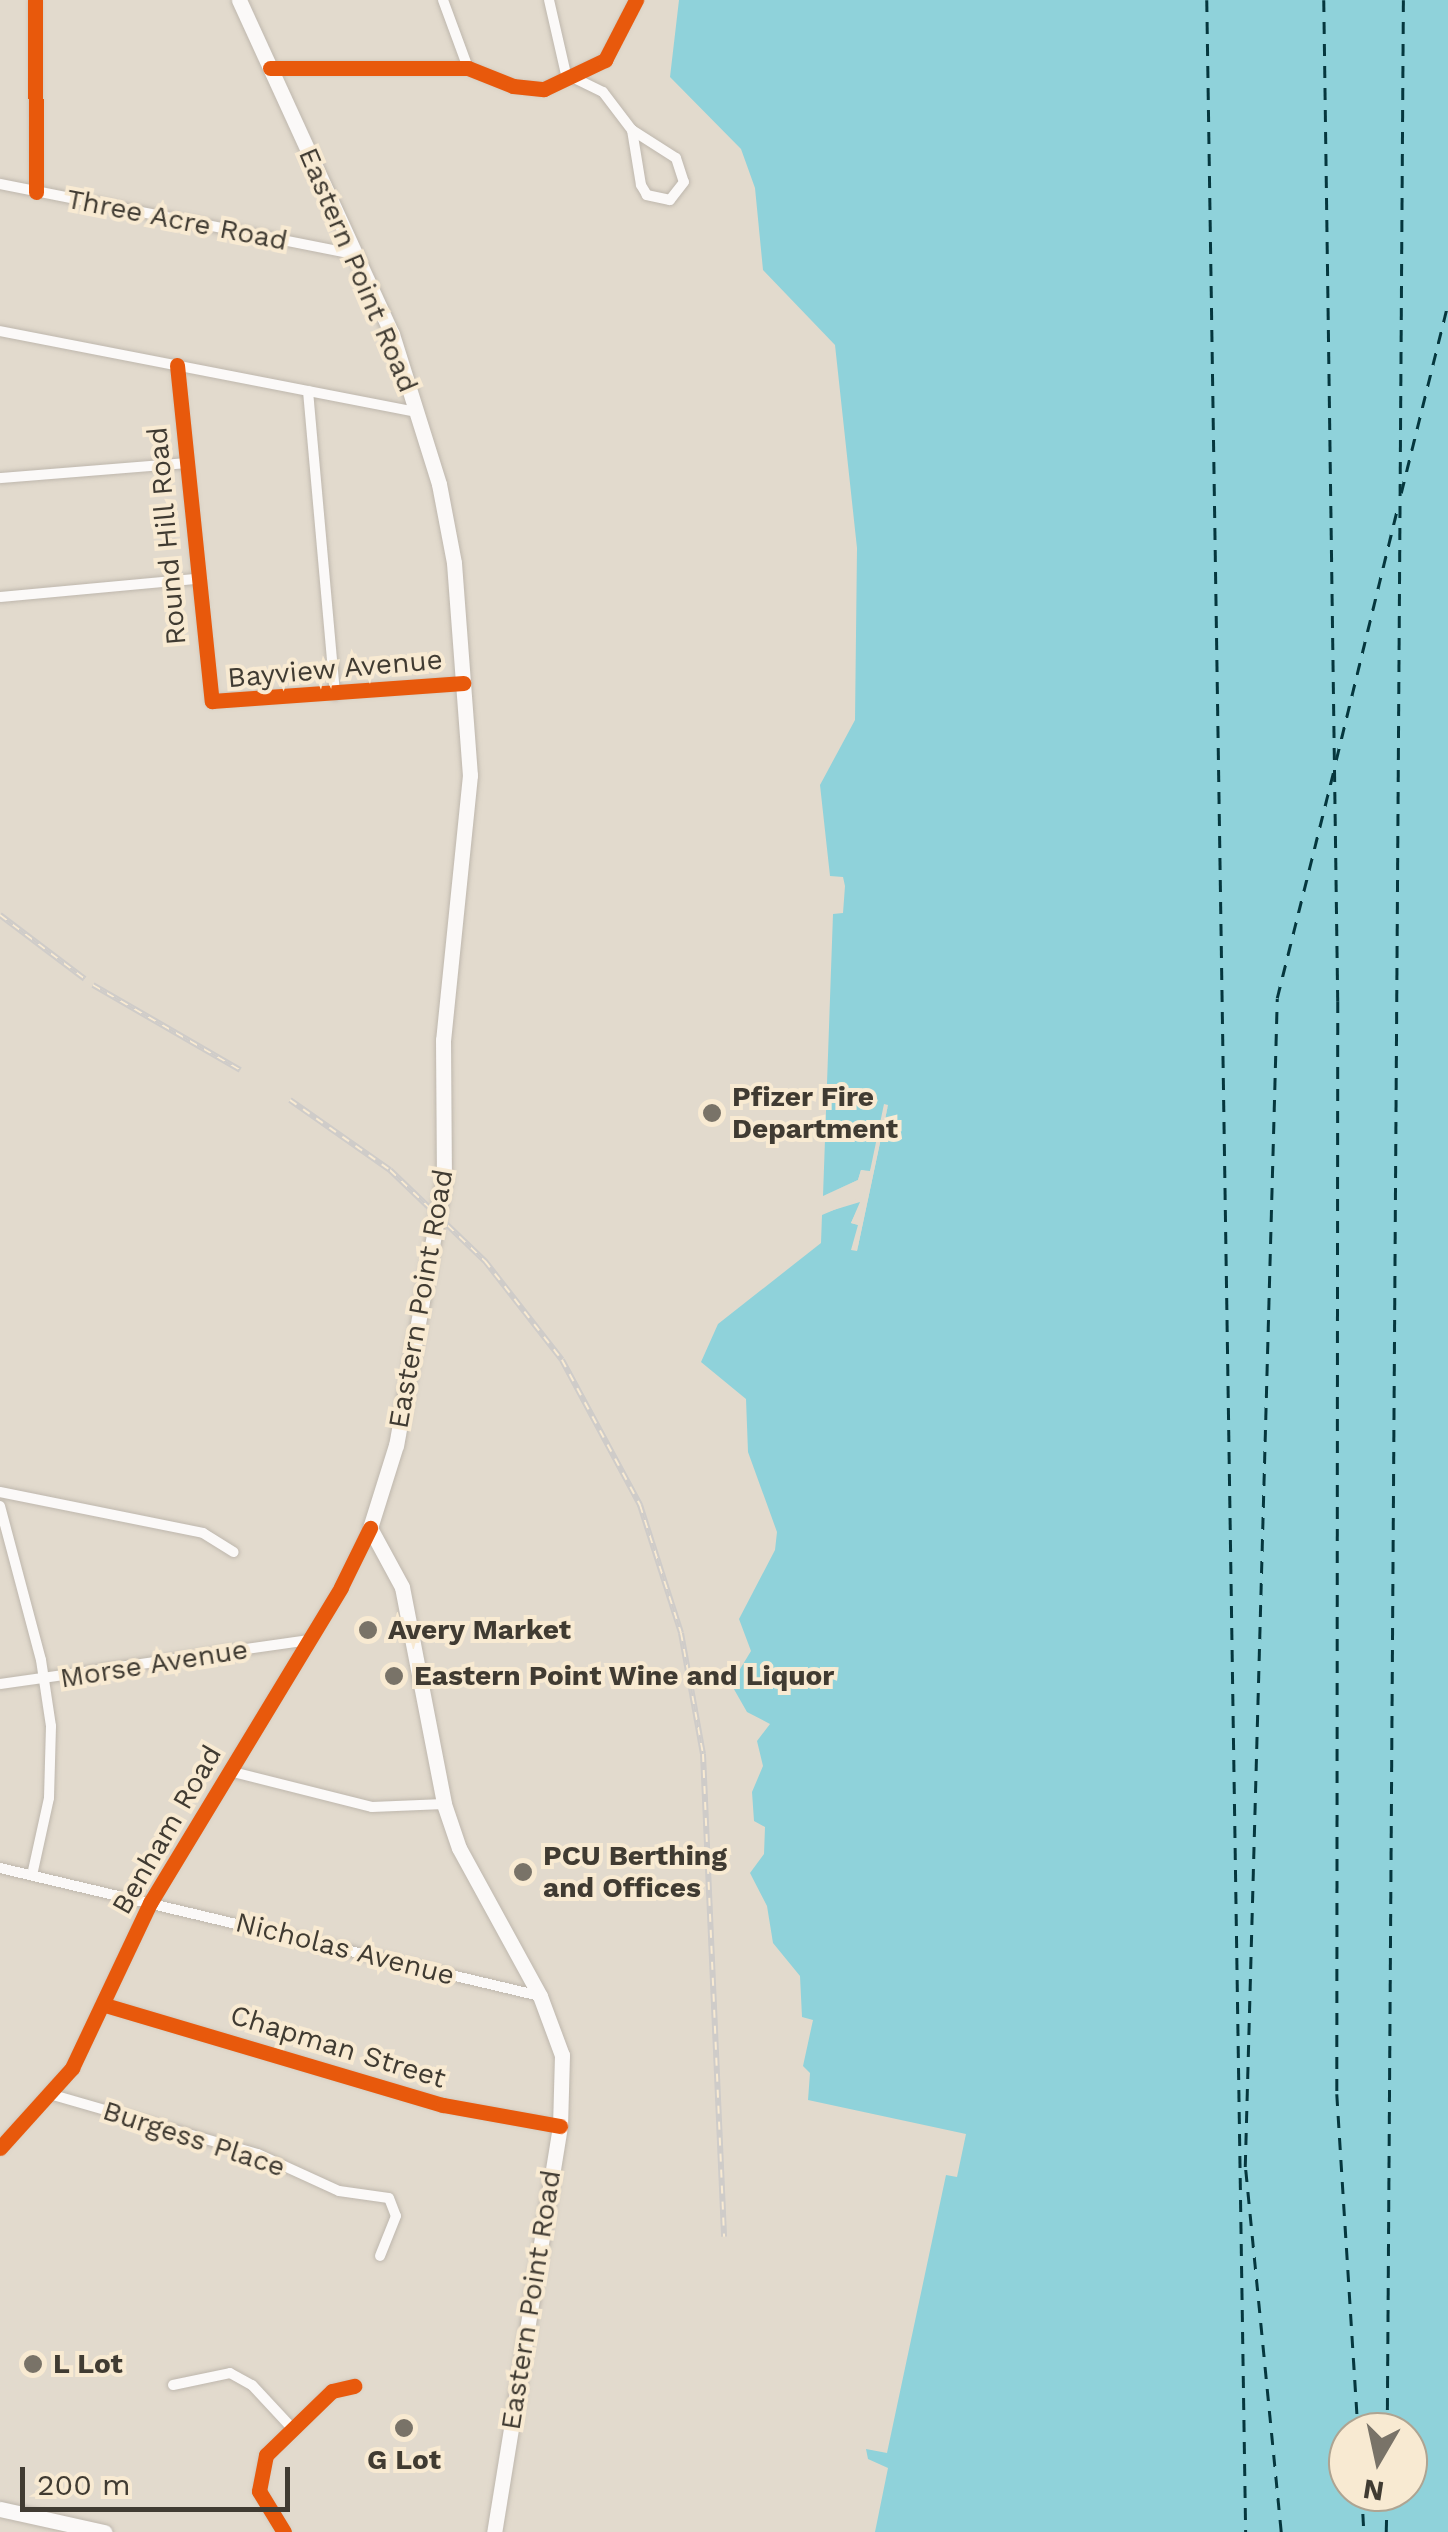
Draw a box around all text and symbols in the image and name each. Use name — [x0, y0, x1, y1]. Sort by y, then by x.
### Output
street label: Eastern Point Road — [291, 143, 425, 397]
street label: Three Acre Road — [63, 182, 291, 258]
street label: Round Hill Road — [141, 425, 193, 647]
street label: Bayview Avenue — [225, 643, 445, 695]
place label: Pfizer Fire Department — [732, 1080, 898, 1146]
marker: Pfizer Fire Department — [701, 1102, 723, 1124]
street label: Eastern Point Road — [382, 1167, 460, 1431]
place label: Avery Market — [388, 1613, 572, 1647]
marker: Avery Market — [357, 1619, 379, 1641]
street label: Morse Avenue — [57, 1632, 251, 1696]
place label: Eastern Point Wine and Liquor — [414, 1659, 835, 1693]
marker: Eastern Point Wine and Liquor — [383, 1665, 405, 1687]
street label: Benham Road — [105, 1740, 229, 1920]
place label: PCU Berthing and Offices — [543, 1839, 727, 1905]
marker: PCU Berthing and Offices — [512, 1861, 534, 1883]
street label: Nicholas Avenue — [232, 1905, 458, 1993]
street label: Chapman Street — [226, 1998, 450, 2096]
street label: Burgess Place — [99, 2094, 289, 2184]
street label: Eastern Point Road — [494, 2168, 568, 2432]
place label: L Lot — [53, 2347, 123, 2381]
marker: L Lot — [22, 2353, 44, 2375]
north arrow — [1328, 2412, 1428, 2512]
marker: G Lot — [393, 2417, 415, 2439]
place label: G Lot — [367, 2443, 441, 2477]
scale bar — [25, 2447, 295, 2509]
text: 200 m — [37, 2467, 131, 2502]
text: N — [1361, 2472, 1386, 2508]

